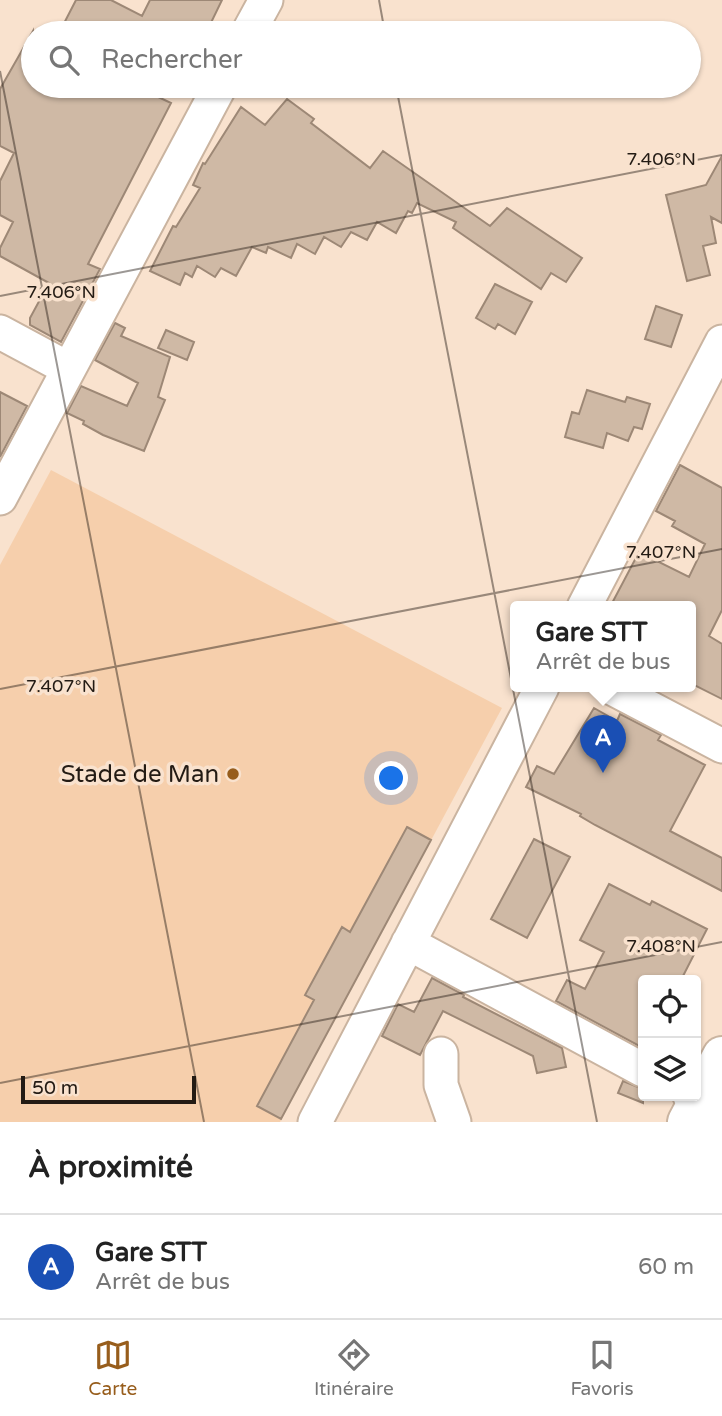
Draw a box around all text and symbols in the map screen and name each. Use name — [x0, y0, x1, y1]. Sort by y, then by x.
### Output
search box — [21, 21, 701, 98]
icon: search — [45, 41, 83, 79]
text: Rechercher — [101, 44, 243, 75]
text: 7.406°N — [626, 148, 696, 170]
text: 7.406°N — [26, 281, 96, 303]
text: 7.407°N — [626, 541, 696, 563]
popup — [510, 601, 696, 692]
text: Gare STT — [535, 617, 647, 648]
text: Arrêt de bus — [535, 648, 671, 676]
text: 7.407°N — [26, 675, 96, 697]
pin: A — [580, 715, 626, 773]
place label: Stade de Man — [61, 760, 219, 789]
your location — [374, 761, 408, 795]
marker: Stade de Man — [225, 766, 241, 782]
text: 7.408°N — [626, 935, 696, 957]
map controls — [638, 975, 701, 1101]
button: locate — [638, 975, 701, 1038]
button: layers — [638, 1038, 701, 1101]
scale bar — [21, 1073, 196, 1105]
text: 50 m — [32, 1077, 78, 1099]
text: À proximité — [28, 1149, 193, 1186]
text: Gare STT — [95, 1237, 207, 1268]
text: A — [42, 1253, 60, 1281]
text: 60 m — [638, 1253, 694, 1281]
text: Arrêt de bus — [95, 1268, 230, 1296]
tab: Carte — [88, 1336, 137, 1400]
tab: Itinéraire — [314, 1336, 394, 1400]
tab: Favoris — [570, 1336, 634, 1400]

